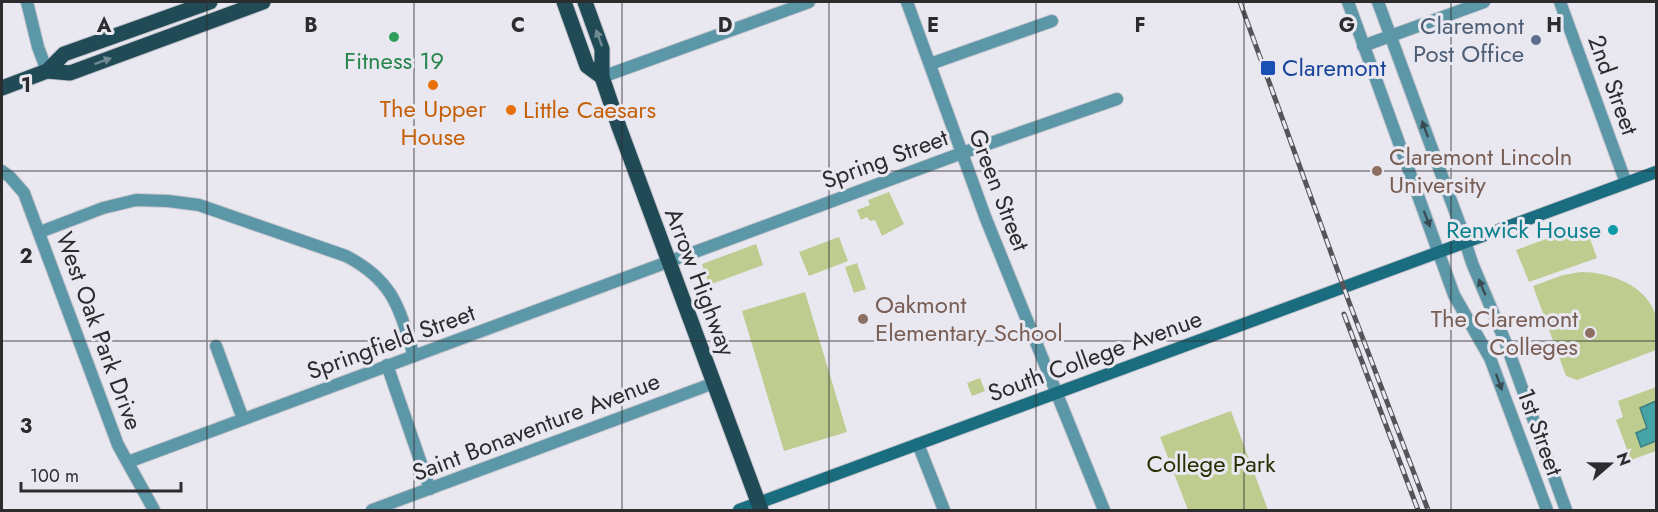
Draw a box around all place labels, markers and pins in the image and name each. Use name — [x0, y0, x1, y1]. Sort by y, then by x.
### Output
place label: Claremont Post Office — [1413, 8, 1524, 71]
marker: Fitness 19 — [387, 30, 401, 44]
marker: Claremont Post Office — [1529, 33, 1543, 47]
place label: Fitness 19 — [344, 43, 444, 78]
place label: Claremont — [1282, 50, 1386, 85]
marker: Claremont — [1259, 59, 1277, 77]
marker: The Upper House — [426, 78, 440, 92]
place label: The Upper House — [380, 91, 487, 154]
place label: Little Caesars — [523, 92, 656, 127]
marker: Little Caesars — [504, 103, 518, 117]
place label: Claremont Lincoln University — [1389, 139, 1572, 202]
marker: Claremont Lincoln University — [1370, 164, 1384, 178]
place label: Renwick House — [1446, 212, 1601, 247]
marker: Renwick House — [1606, 223, 1620, 237]
place label: Oakmont Elementary School — [875, 287, 1063, 350]
place label: The Claremont Colleges — [1431, 301, 1578, 364]
marker: Oakmont Elementary School — [856, 312, 870, 326]
marker: The Claremont Colleges — [1583, 326, 1597, 340]

